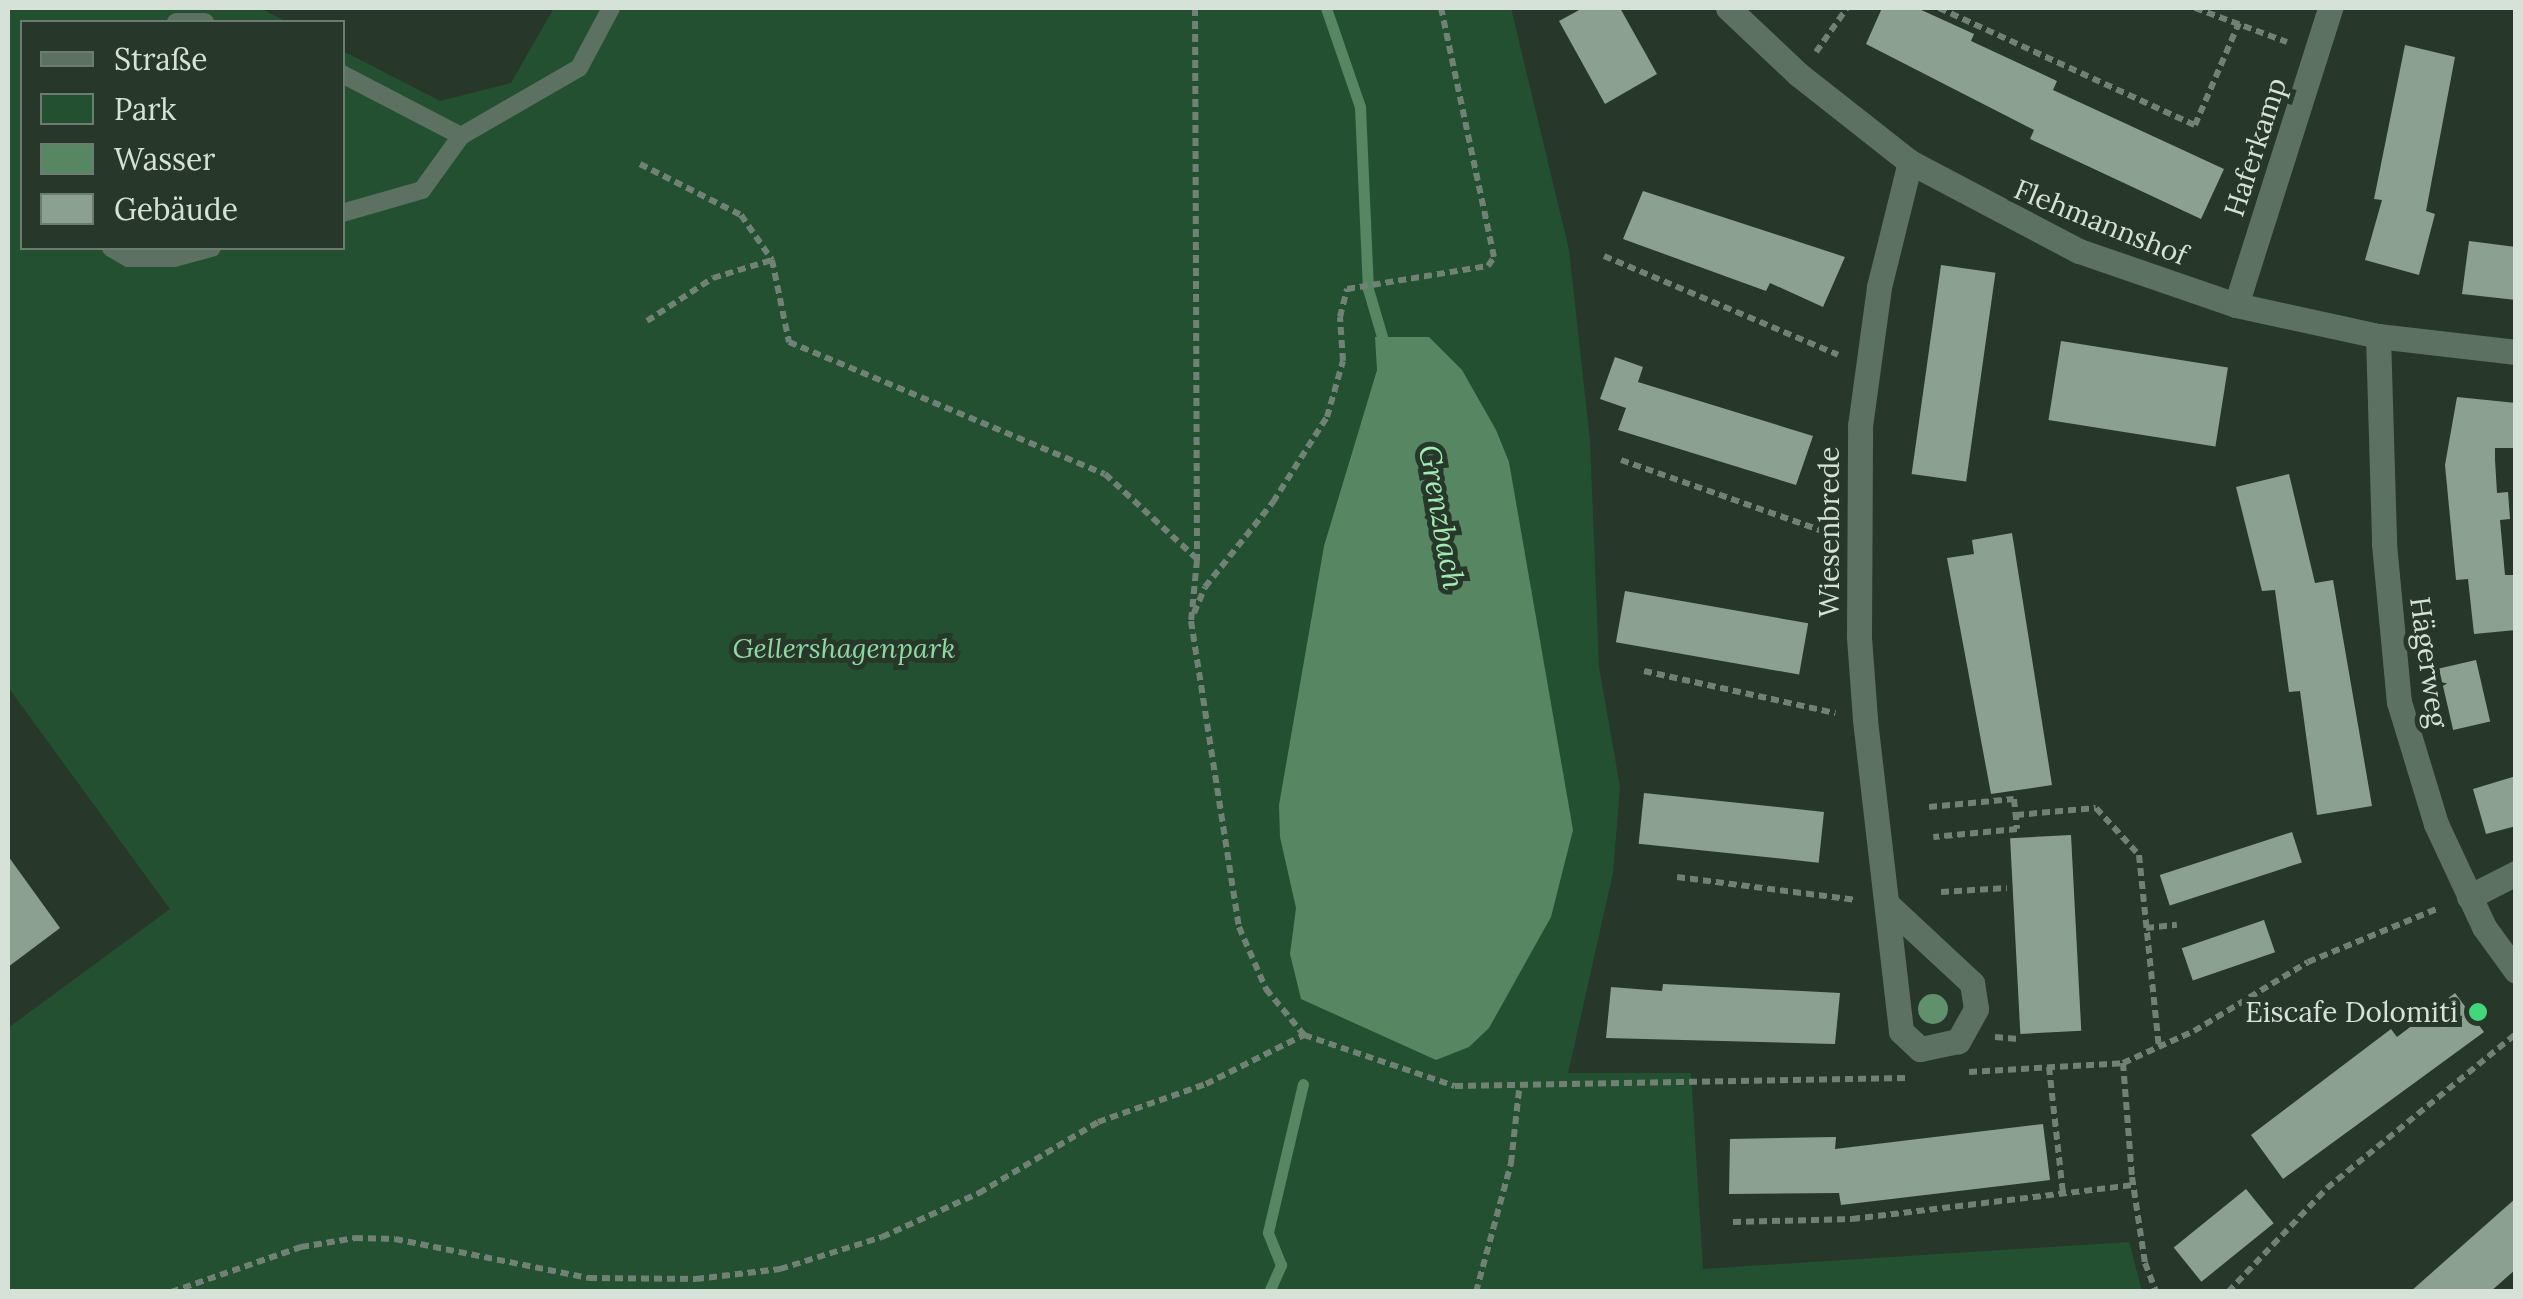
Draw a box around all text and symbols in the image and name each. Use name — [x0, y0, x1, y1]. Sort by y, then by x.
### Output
legend — [20, 20, 345, 250]
text: Straße — [114, 40, 207, 78]
street label: Haferkamp — [2217, 73, 2293, 221]
text: Park — [114, 90, 176, 128]
text: Wasser — [114, 140, 215, 178]
street label: Flehmannshof — [2009, 172, 2193, 272]
text: Gebäude — [114, 190, 238, 228]
water label: Grenzbach — [1412, 442, 1472, 592]
street label: Wiesenbrede — [1812, 447, 1846, 617]
street label: Hägerweg — [2403, 594, 2455, 730]
park label: Gellershagenpark — [732, 631, 956, 665]
place label: Eiscafe Dolomiti — [2245, 995, 2458, 1029]
marker: Eiscafe Dolomiti — [2467, 1001, 2489, 1023]

